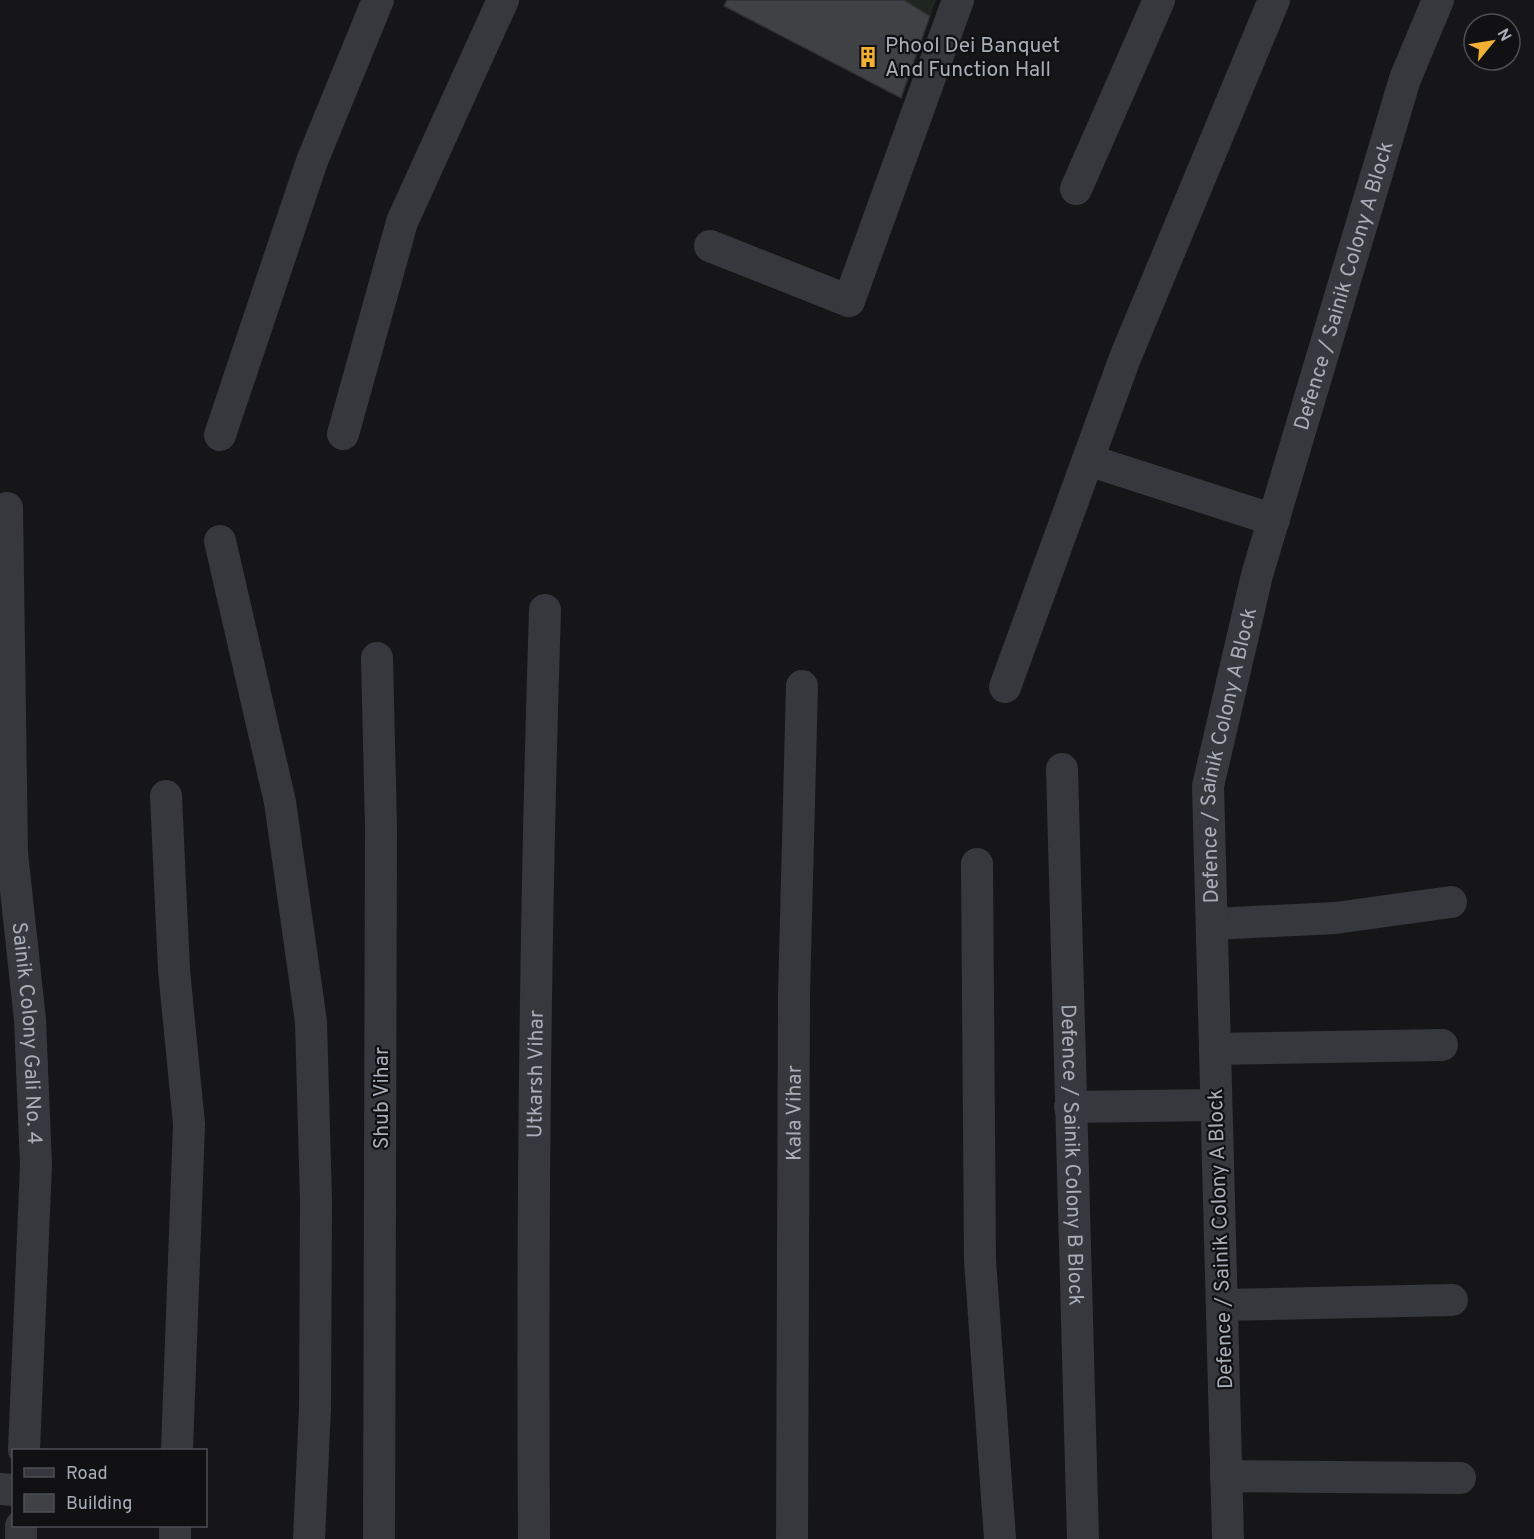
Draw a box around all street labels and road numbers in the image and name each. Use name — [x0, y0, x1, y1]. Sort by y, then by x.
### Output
street label: Defence / Sainik Colony A Block — [1289, 138, 1401, 434]
street label: Defence / Sainik Colony A Block — [1196, 605, 1264, 904]
street label: Sainik Colony Gali No. 4 — [5, 921, 47, 1145]
street label: Defence / Sainik Colony B Block — [1053, 1004, 1089, 1306]
street label: Utkarsh Vihar — [522, 1010, 551, 1138]
street label: Shub Vihar — [369, 1047, 396, 1149]
street label: Kala Vihar — [781, 1065, 809, 1161]
street label: Defence / Sainik Colony A Block — [1203, 1088, 1240, 1389]

